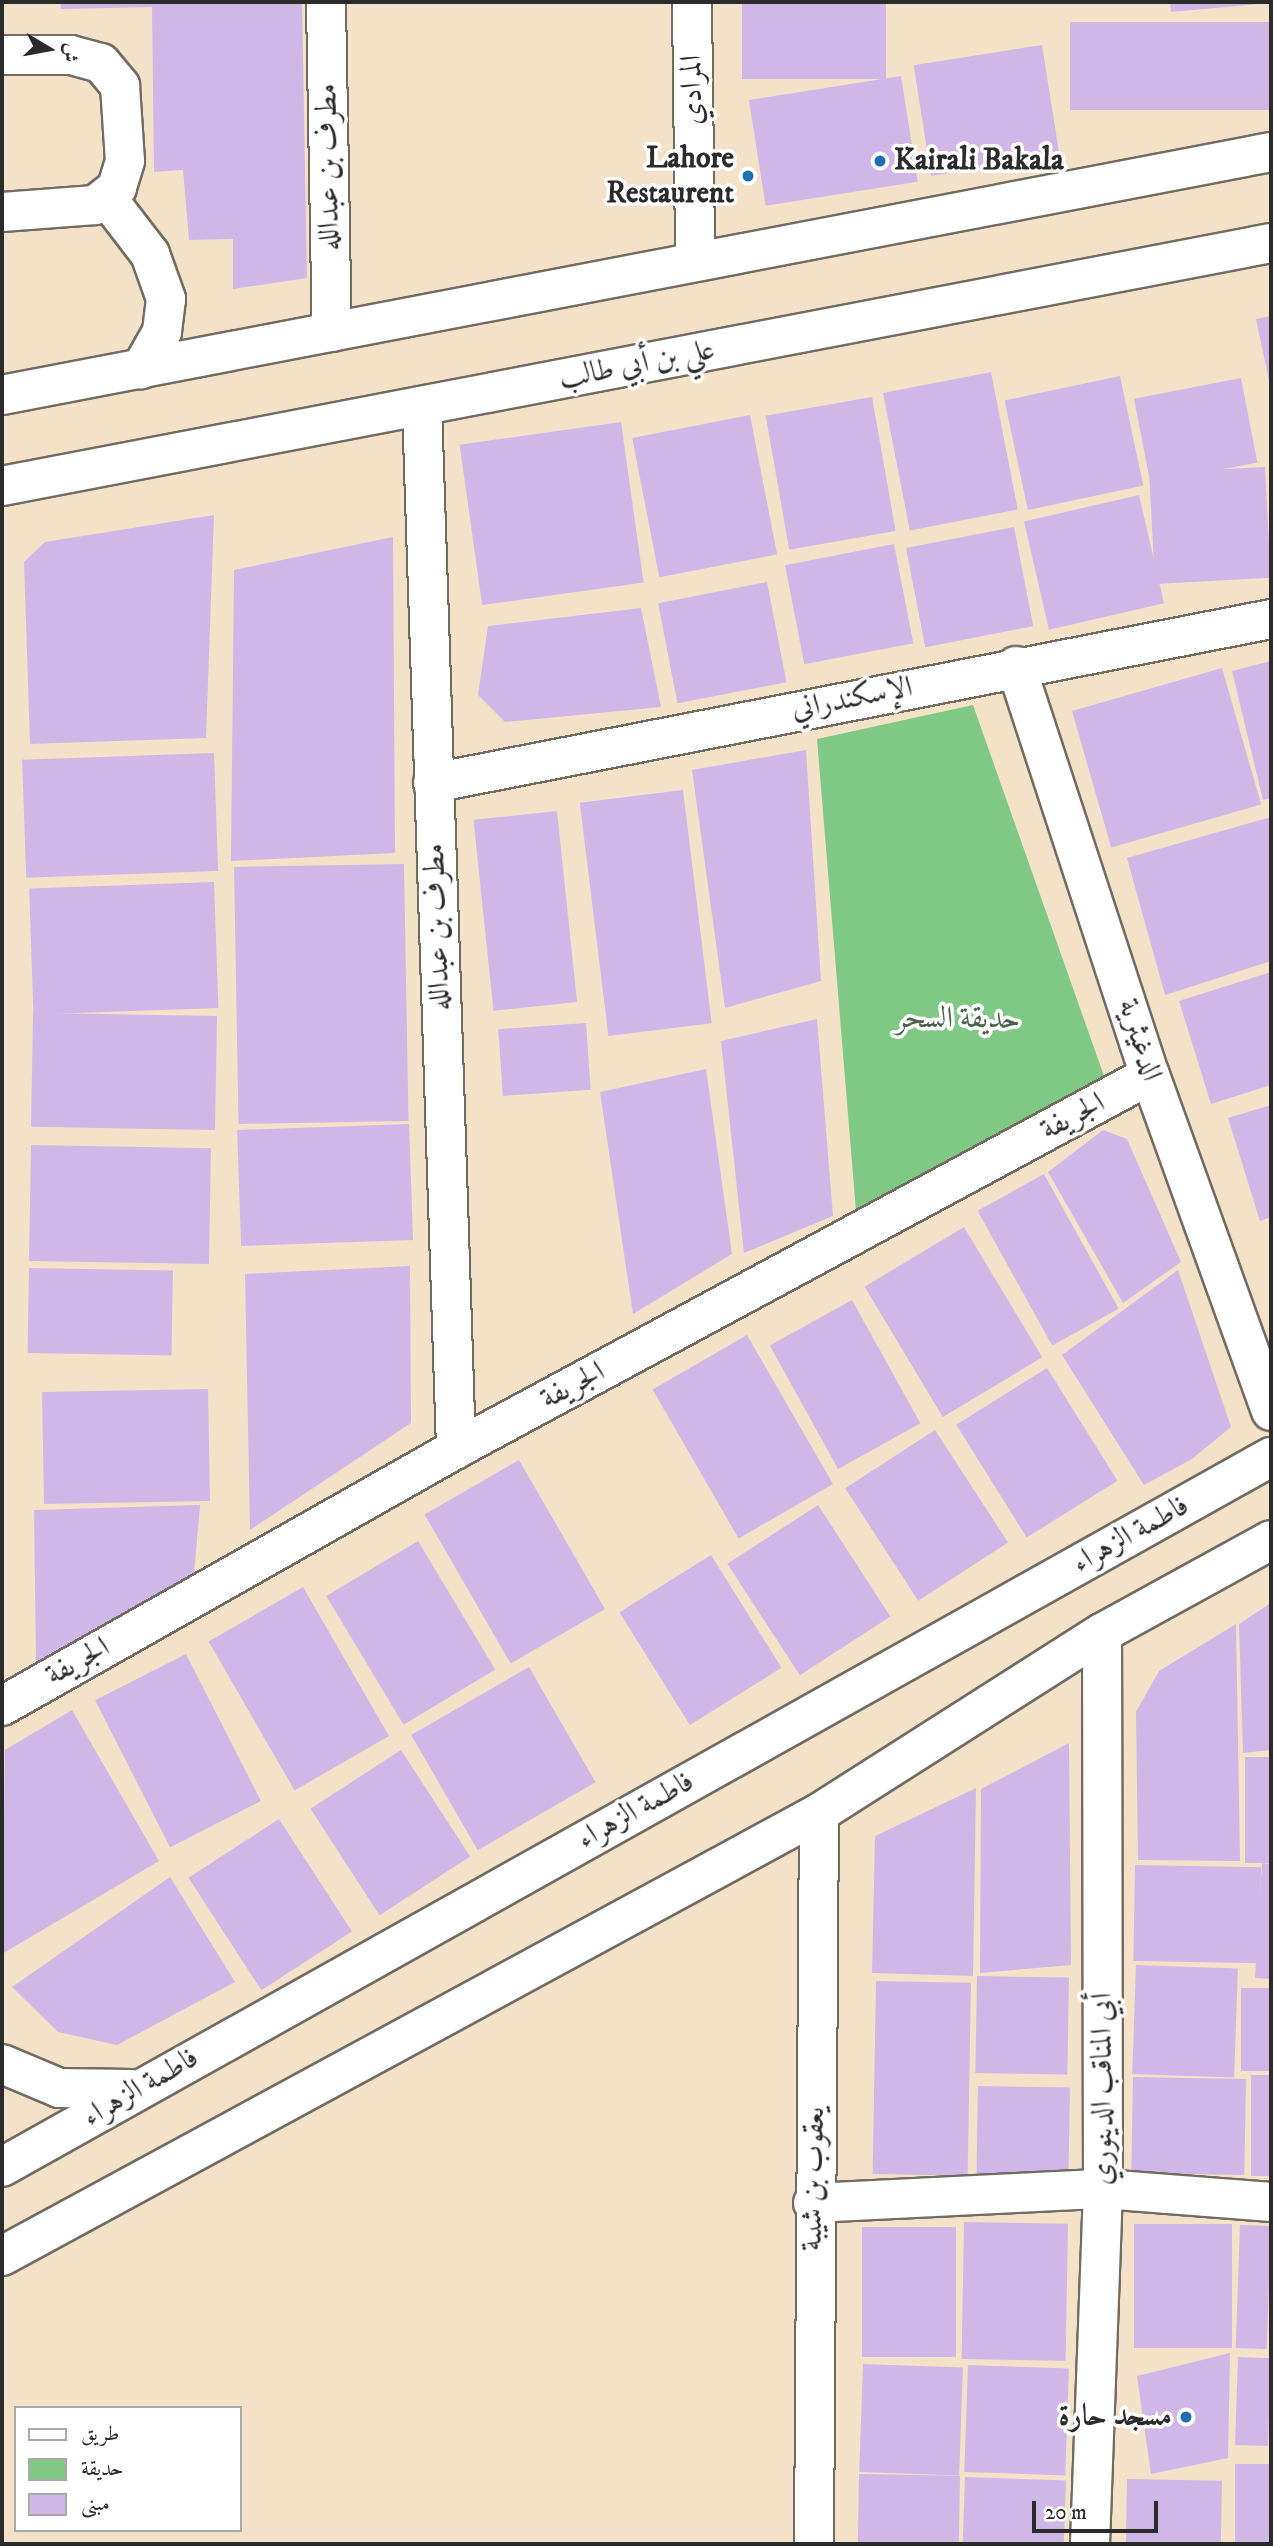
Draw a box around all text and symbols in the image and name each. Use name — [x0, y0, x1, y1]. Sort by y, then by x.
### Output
north arrow — [14, 14, 84, 84]
text: ش — [57, 41, 83, 64]
street label: المرادي — [674, 55, 712, 125]
street label: مطرف بن عبدالله — [310, 83, 348, 251]
place label: Lahore Restaurent — [606, 141, 734, 212]
place label: Kairali Bakala — [894, 143, 1064, 179]
marker: Kairali Bakala — [872, 153, 888, 169]
marker: Lahore Restaurent — [740, 168, 756, 184]
street label: علي بن أبي طالب — [556, 332, 718, 398]
street label: الإسكندراني — [788, 670, 916, 728]
street label: مطرف بن عبدالله — [417, 843, 459, 1011]
street label: الدغيثرية — [1109, 994, 1169, 1086]
park label: حديقة السحر — [896, 1001, 1020, 1037]
street label: الجريفة — [1035, 1085, 1111, 1149]
street label: الجريفة — [535, 1354, 611, 1418]
street label: فاطمة الزهراء — [1066, 1488, 1196, 1582]
street label: الجريفة — [40, 1630, 116, 1694]
street label: فاطمة الزهراء — [571, 1764, 701, 1858]
street label: أبي المناقب الدينوري — [1085, 1992, 1121, 2186]
street label: فاطمة الزهراء — [77, 2040, 205, 2136]
street label: يعقوب بن شيبة — [795, 2106, 833, 2252]
place label: مسجد حارة — [1059, 2399, 1172, 2435]
legend — [14, 2406, 242, 2532]
marker: مسجد حارة — [1178, 2409, 1194, 2425]
text: طريق — [81, 2421, 119, 2447]
text: حديقة — [81, 2456, 124, 2482]
scale bar — [1035, 2486, 1161, 2530]
text: مبنى — [81, 2491, 110, 2517]
text: 20 m — [1045, 2500, 1087, 2526]

